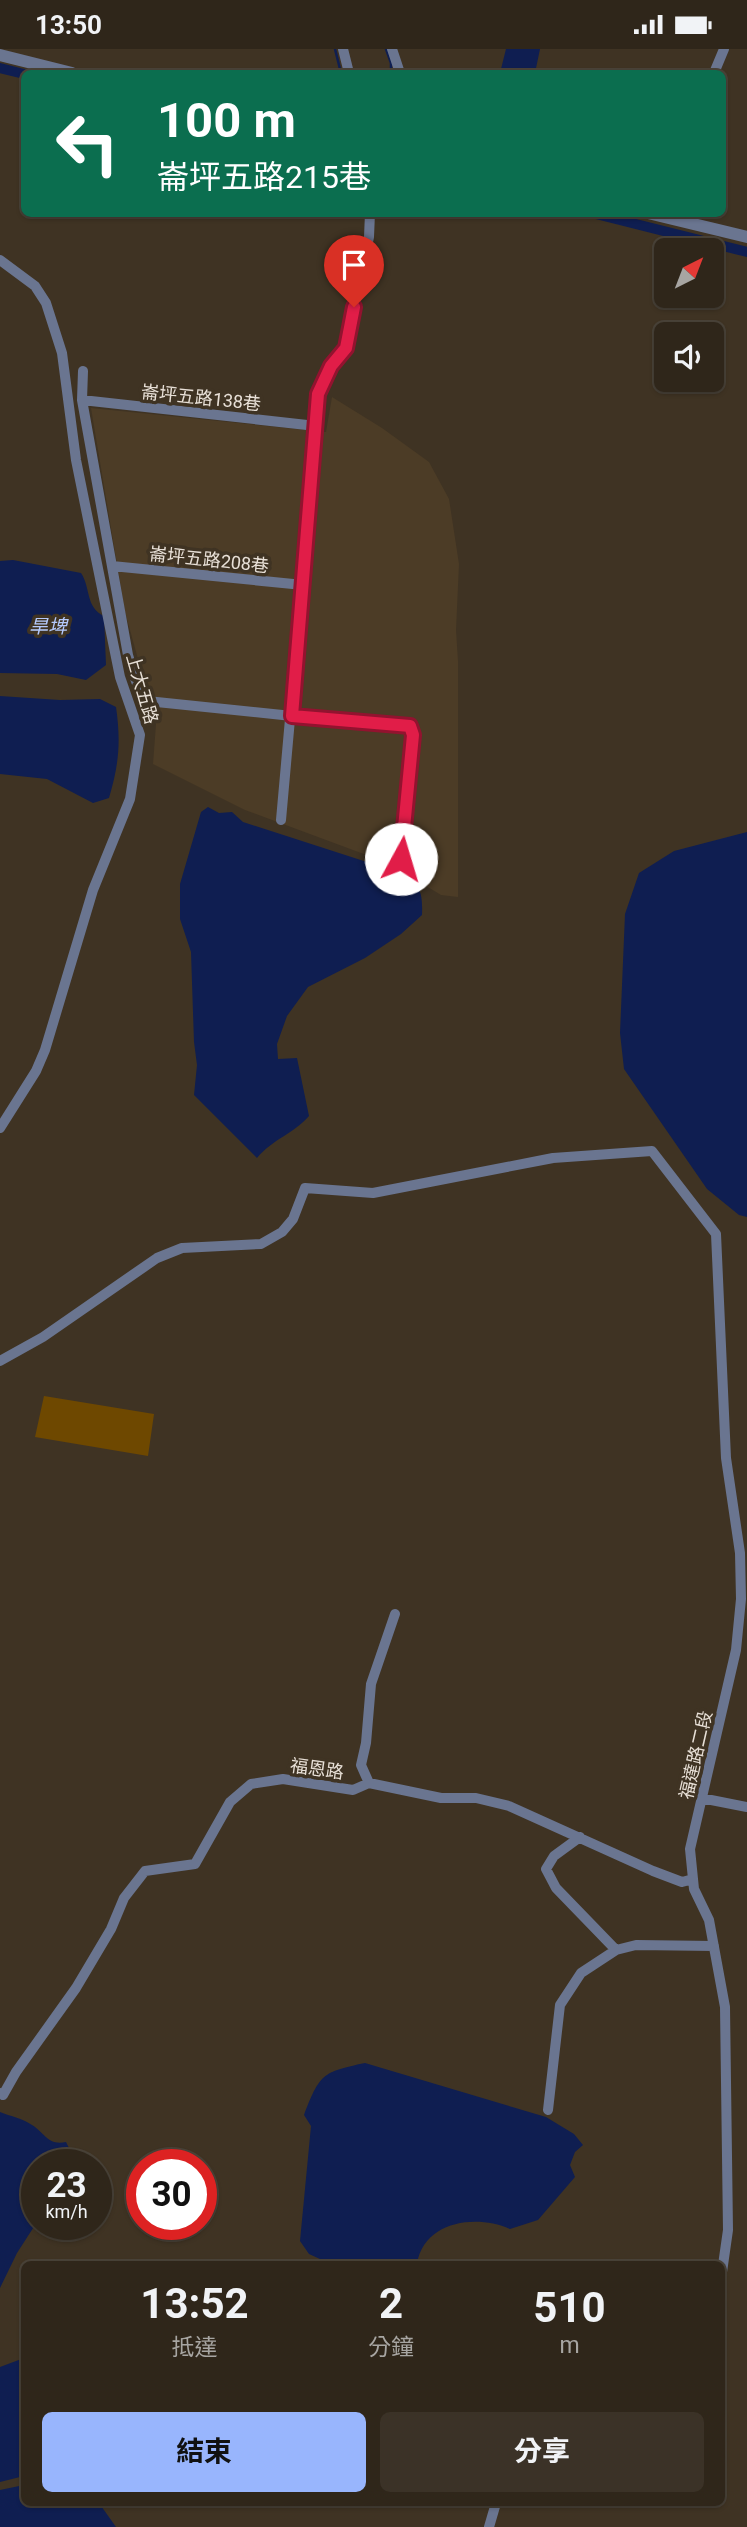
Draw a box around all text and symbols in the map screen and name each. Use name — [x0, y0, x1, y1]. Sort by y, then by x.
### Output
text: 13:50 — [35, 10, 102, 40]
text: 100 m — [157, 92, 296, 149]
icon: left — [42, 98, 133, 189]
text: 崙坪五路215巷 — [157, 158, 371, 196]
pin — [324, 235, 384, 307]
north arrow — [654, 238, 724, 308]
map controls — [654, 238, 724, 392]
icon: arrive — [335, 246, 373, 284]
button: sound — [654, 322, 724, 392]
street label: 崙坪五路138巷 — [140, 381, 262, 414]
street label: 崙坪五路208巷 — [148, 543, 270, 576]
water label: 旱埤 — [29, 615, 69, 638]
street label: 上大五路 — [122, 651, 162, 726]
position arrow — [364, 822, 438, 896]
street label: 福達路二段 — [675, 1709, 716, 1801]
street label: 福恩路 — [289, 1754, 345, 1783]
speed limit sign: 30 — [126, 2149, 217, 2240]
text: 23 — [46, 2165, 87, 2206]
text: km/h — [45, 2201, 88, 2222]
text: 13:52 — [140, 2279, 249, 2328]
text: 2 — [379, 2279, 403, 2328]
text: 510 — [533, 2283, 606, 2332]
text: m — [559, 2332, 580, 2359]
text: 抵達 — [171, 2334, 217, 2361]
text: 分鐘 — [368, 2334, 414, 2361]
button: 結束 — [42, 2412, 366, 2492]
button: 分享 — [380, 2412, 704, 2492]

